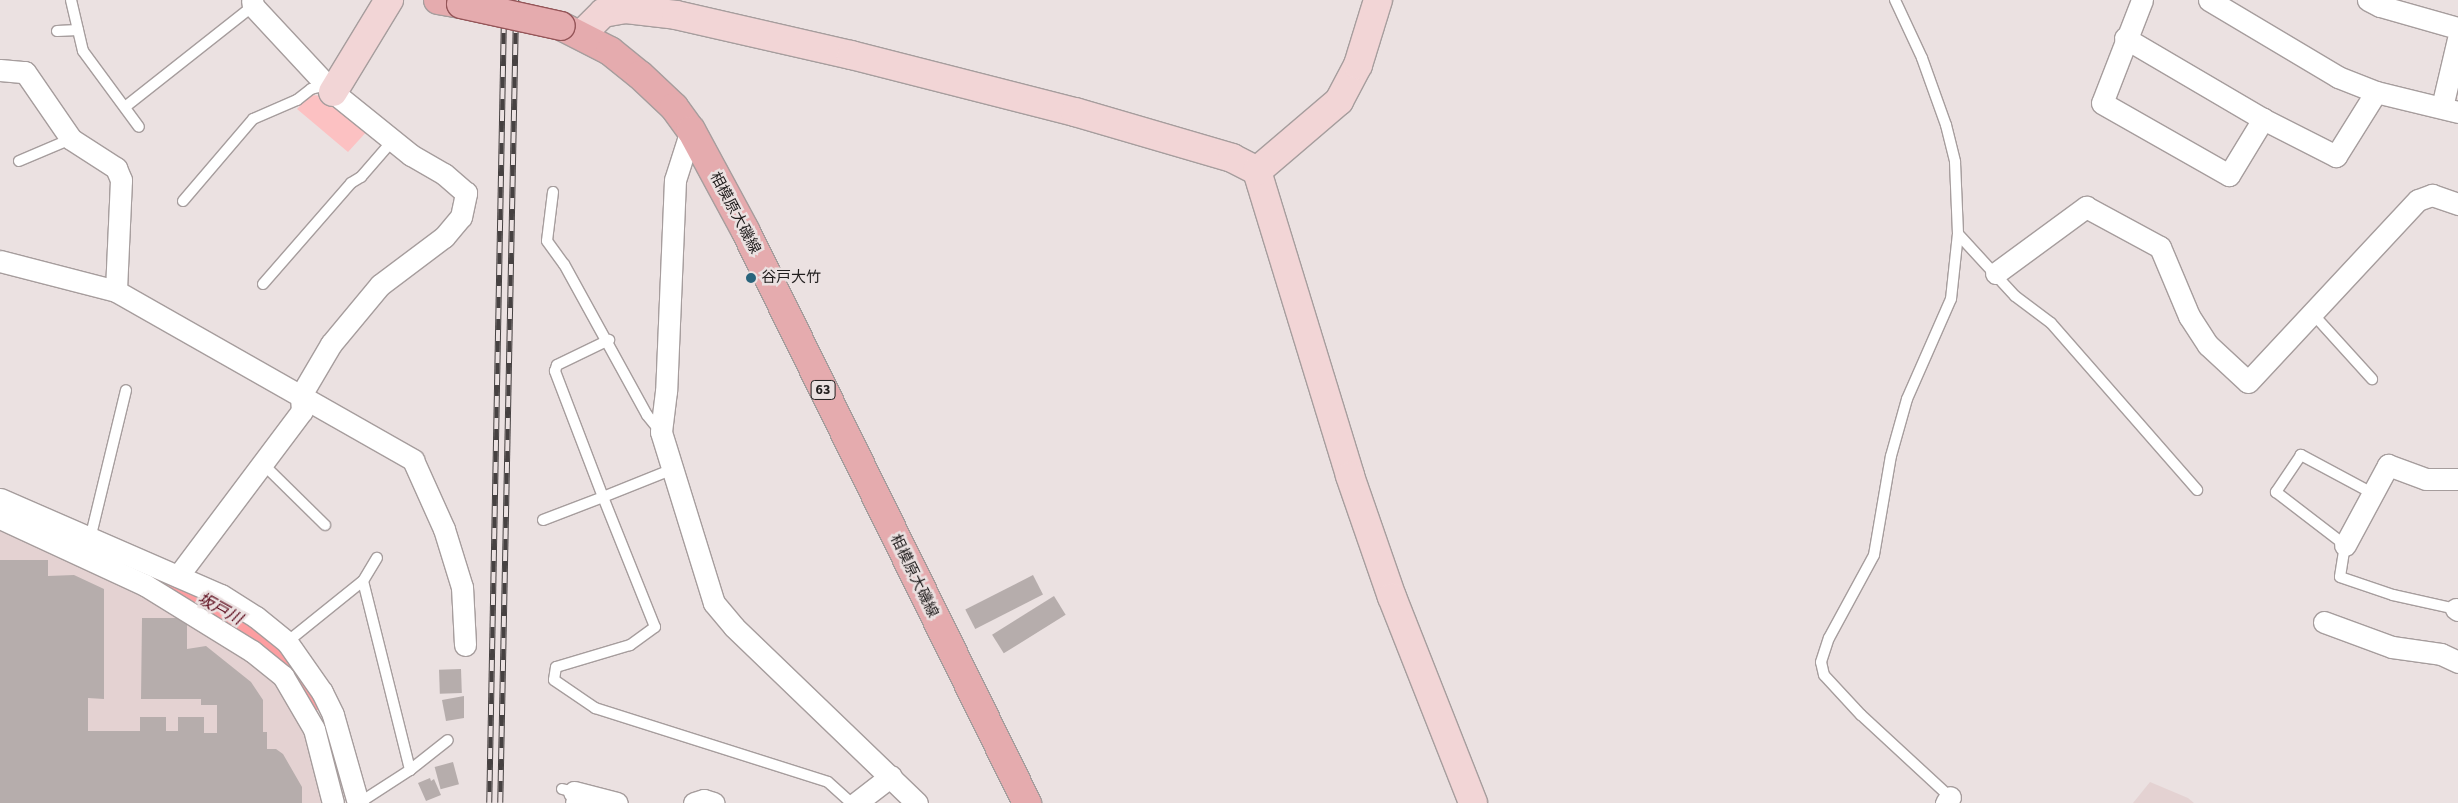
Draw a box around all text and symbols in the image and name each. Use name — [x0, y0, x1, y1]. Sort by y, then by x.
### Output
street label: 相模原大磯線 — [706, 169, 764, 257]
place label: 谷戸大竹 — [761, 269, 821, 287]
marker: 谷戸大竹 — [745, 272, 757, 284]
road number: 63 — [810, 378, 836, 402]
street label: 相模原大磯線 — [886, 532, 942, 620]
water label: 坂戸川 — [194, 589, 246, 629]

